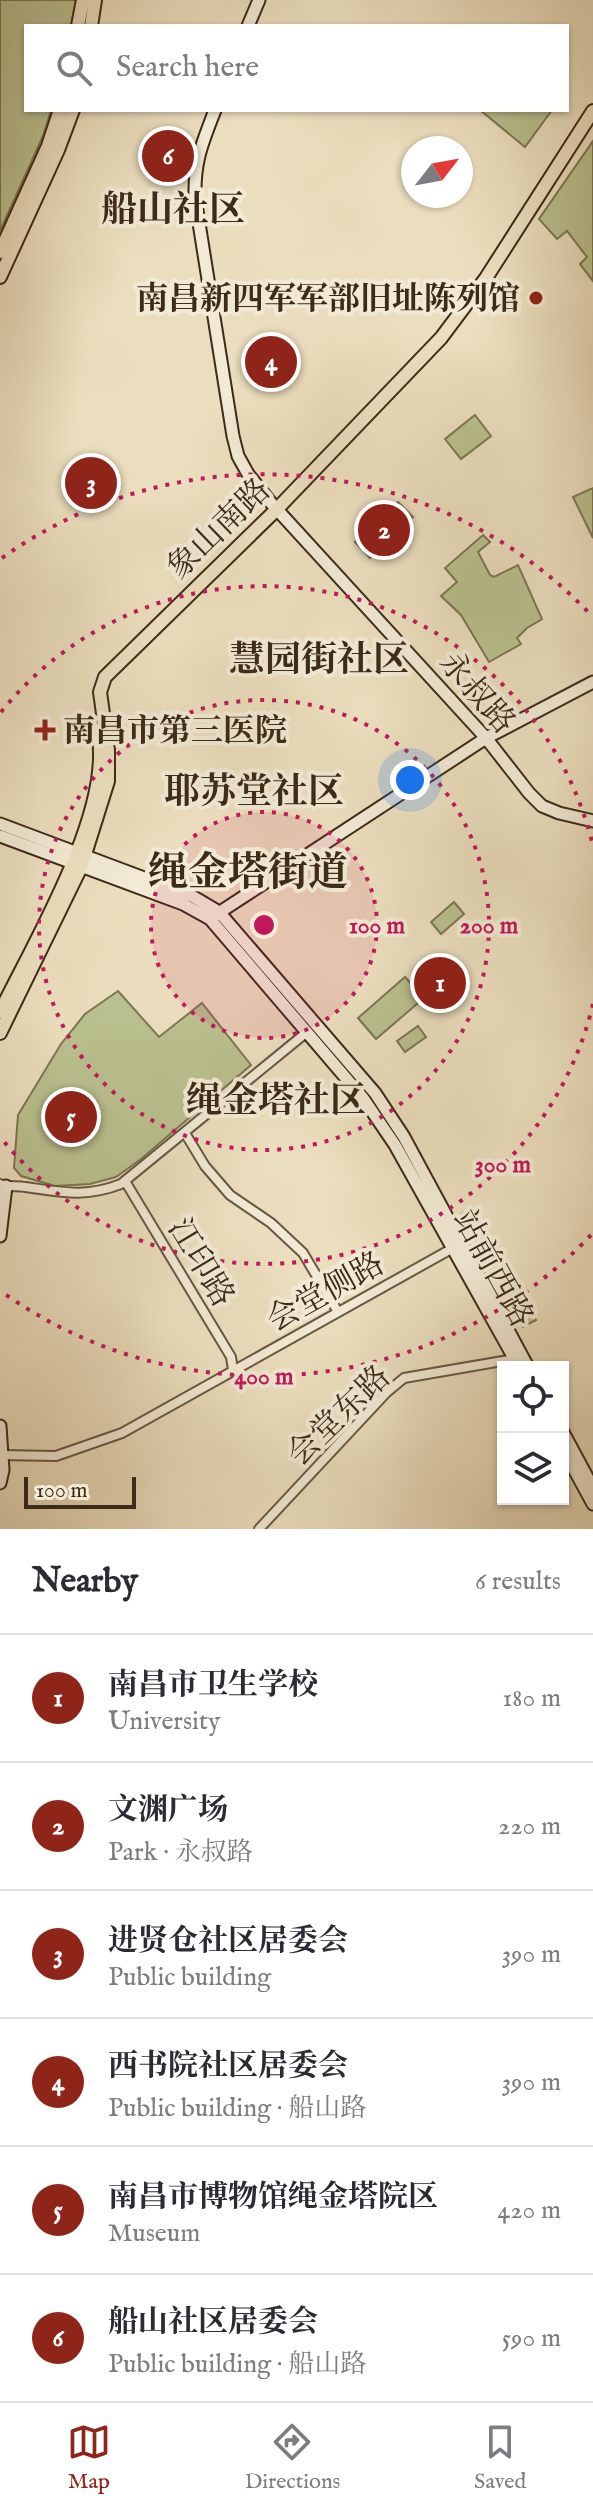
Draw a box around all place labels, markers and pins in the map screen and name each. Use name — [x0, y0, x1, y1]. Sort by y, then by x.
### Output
pin: 6 — [142, 126, 194, 186]
place label: 南昌新四军军部旧址陈列馆 — [136, 280, 520, 321]
marker: 南昌新四军军部旧址陈列馆 — [527, 289, 545, 307]
pin: 4 — [245, 332, 297, 392]
pin: 3 — [65, 453, 117, 513]
pin: 2 — [358, 500, 410, 560]
place label: 南昌市第三医院 — [63, 712, 287, 753]
marker: 南昌市第三医院 — [34, 719, 56, 741]
centre of rings — [250, 911, 278, 939]
pin: 1 — [414, 953, 466, 1013]
pin: 5 — [45, 1087, 97, 1147]

